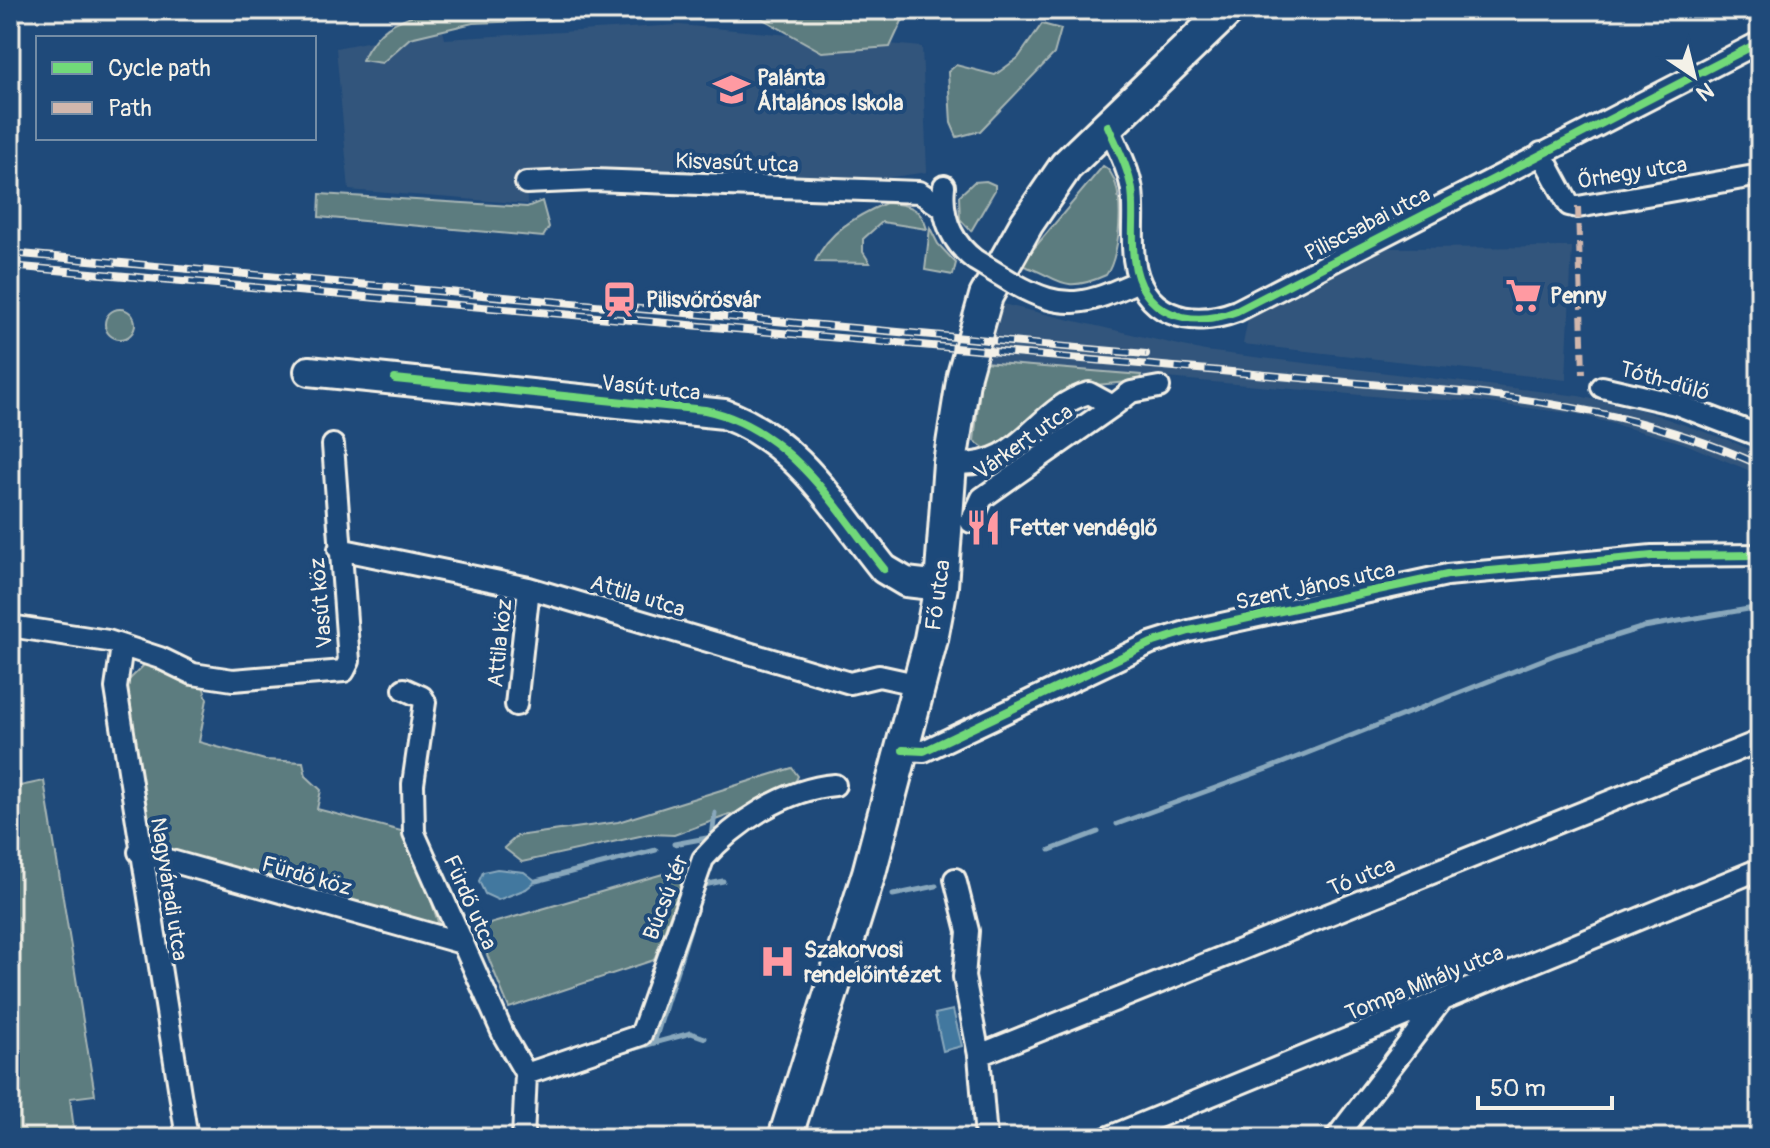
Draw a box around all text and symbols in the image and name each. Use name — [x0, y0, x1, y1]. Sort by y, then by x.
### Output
legend — [36, 36, 316, 140]
north arrow — [1654, 36, 1734, 116]
text: Cycle path — [108, 54, 211, 83]
place label: Palánta Általános Iskola — [757, 64, 903, 117]
school or university icon: Palánta Általános Iskola — [712, 71, 750, 109]
text: N — [1691, 76, 1719, 107]
text: Path — [108, 94, 152, 123]
street label: Kisvasút utca — [675, 147, 799, 179]
street label: Őrhegy utca — [1575, 151, 1689, 195]
street label: Piliscsabai utca — [1300, 180, 1435, 268]
supermarket icon: Penny — [1505, 276, 1543, 314]
station icon: Pilisvörösvár — [601, 280, 639, 318]
place label: Penny — [1550, 282, 1607, 310]
place label: Pilisvörösvár — [646, 286, 762, 314]
street label: Tóth-dűlő — [1617, 355, 1713, 407]
street label: Vasút utca — [600, 369, 702, 407]
street label: Várkert utca — [969, 398, 1078, 486]
restaurant icon: Fetter vendéglő — [964, 508, 1002, 546]
place label: Fetter vendéglő — [1009, 514, 1157, 542]
street label: Szent János utca — [1233, 555, 1397, 617]
street label: Vasút köz — [303, 556, 339, 649]
street label: Fő utca — [919, 558, 957, 632]
street label: Attila utca — [587, 568, 688, 624]
street label: Attila köz — [481, 597, 519, 689]
street label: Nagyváradi utca — [144, 816, 194, 963]
street label: Fürdő köz — [258, 850, 355, 902]
street label: Búcsú tér — [637, 850, 695, 944]
street label: Fürdő utca — [437, 851, 503, 954]
street label: Tó utca — [1324, 851, 1399, 903]
place label: Szakorvosi rendelőintézet — [804, 936, 942, 989]
street label: Tompa Mihály utca — [1341, 938, 1508, 1027]
hospital icon: Szakorvosi rendelőintézet — [759, 943, 797, 981]
scale bar — [1478, 1060, 1612, 1110]
text: 50 m — [1490, 1074, 1546, 1103]

